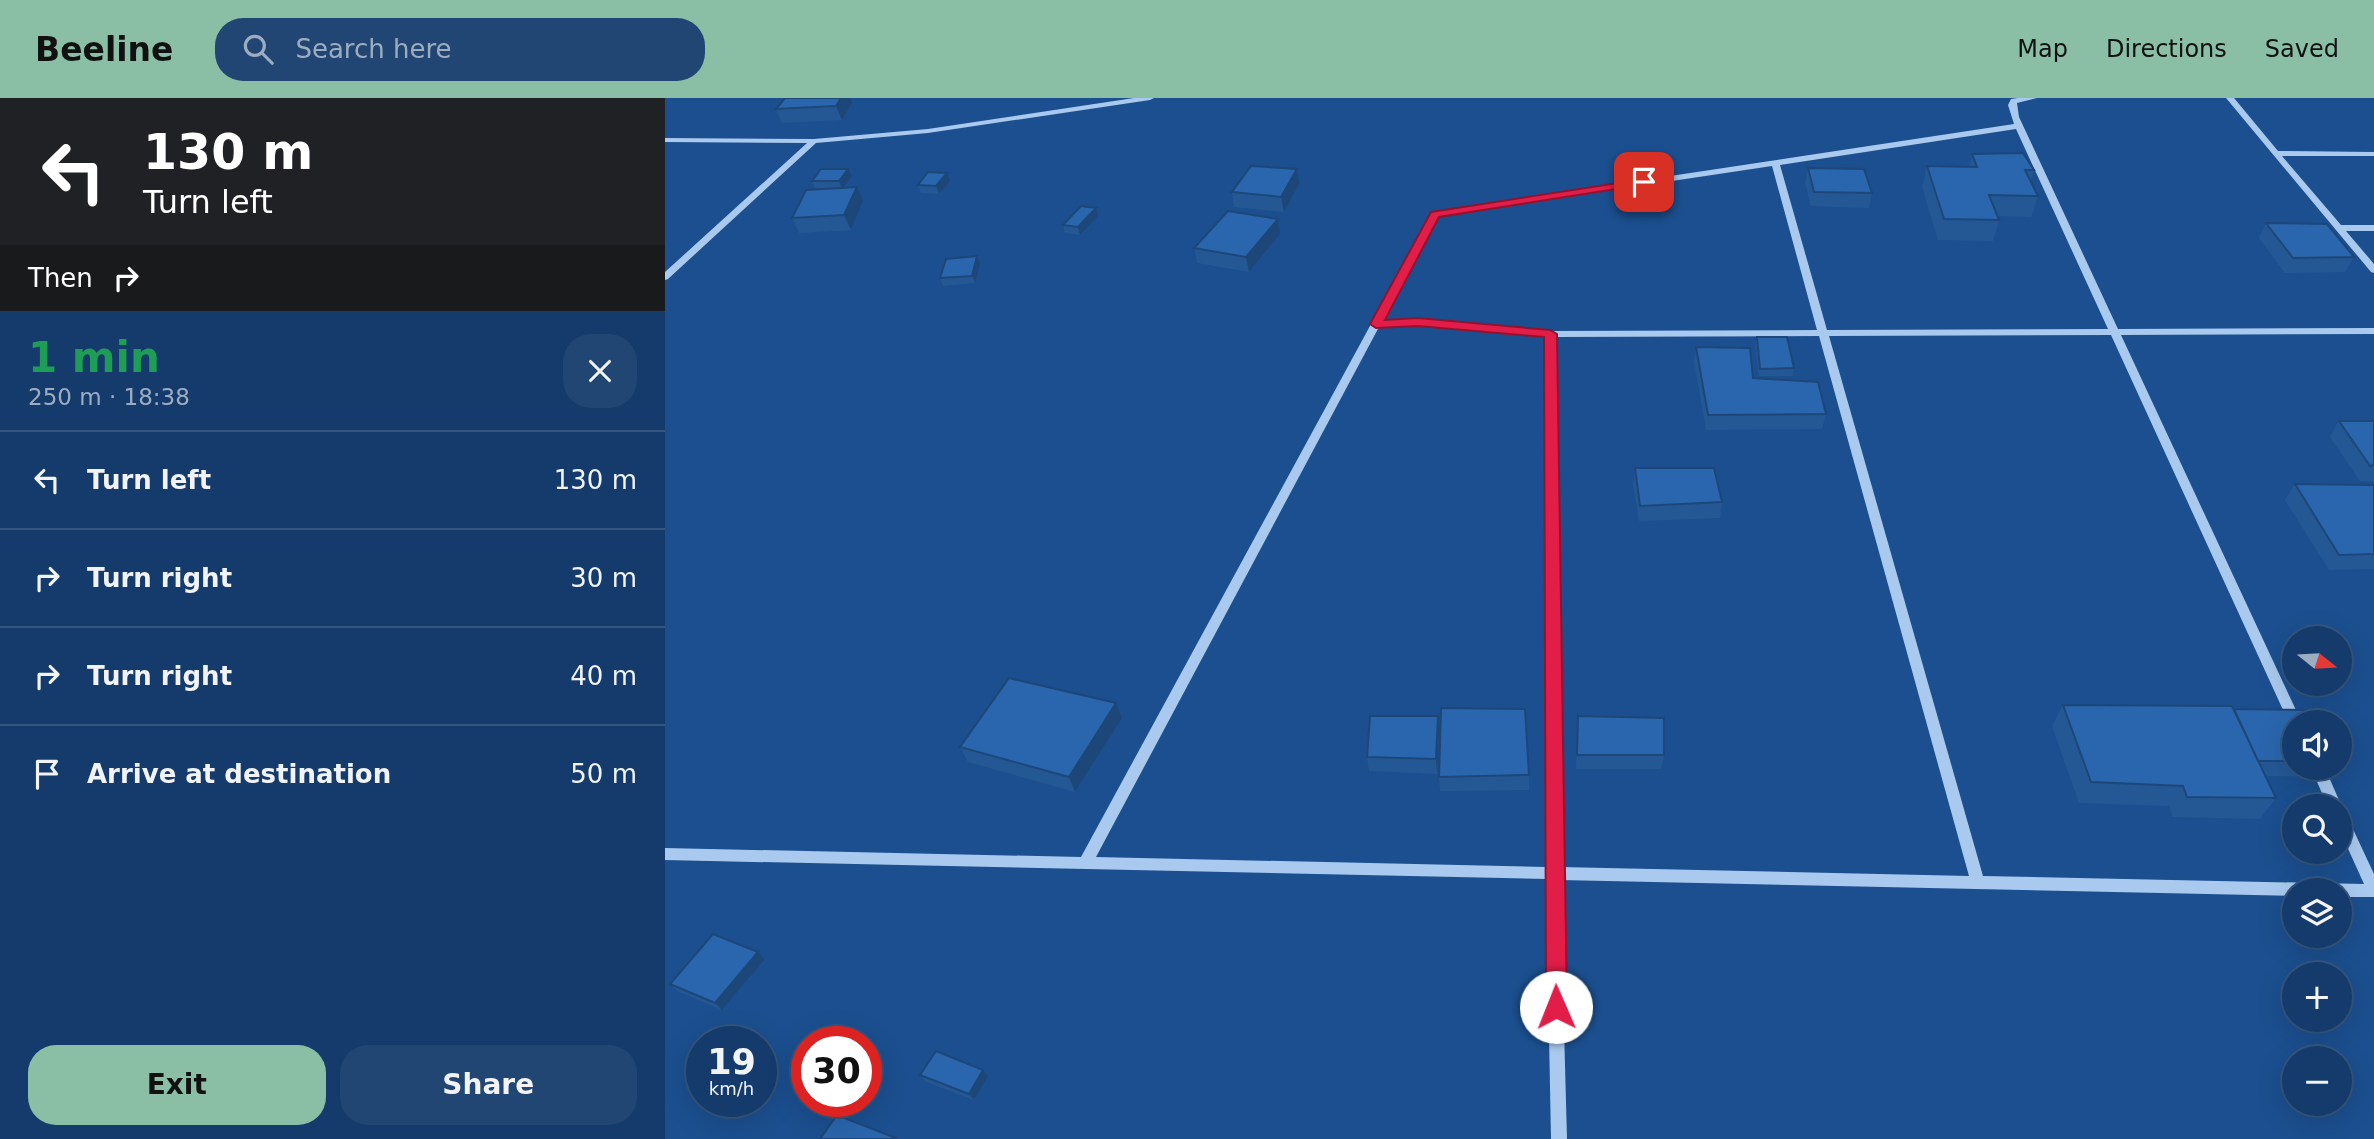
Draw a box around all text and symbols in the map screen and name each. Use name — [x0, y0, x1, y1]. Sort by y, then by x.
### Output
search box — [215, 18, 705, 81]
text: Beeline — [35, 30, 173, 69]
icon: search — [239, 30, 277, 68]
text: Search here — [295, 34, 452, 64]
text: Map — [2017, 35, 2068, 63]
text: Directions — [2106, 35, 2227, 63]
text: Saved — [2265, 35, 2339, 63]
text: 130 m — [143, 124, 313, 181]
icon: left — [28, 126, 119, 217]
pin — [1614, 152, 1674, 212]
icon: arrive — [1625, 163, 1663, 201]
text: Turn left — [143, 183, 273, 221]
icon: right — [107, 259, 145, 297]
text: Then — [28, 263, 93, 293]
text: 1 min — [28, 333, 160, 382]
button: close — [563, 334, 637, 408]
text: 250 m · 18:38 — [28, 384, 190, 410]
icon: left — [28, 461, 66, 499]
text: Turn left — [87, 465, 211, 495]
text: 130 m — [554, 465, 637, 495]
icon: right — [28, 559, 66, 597]
text: Turn right — [87, 563, 232, 593]
text: 30 m — [570, 563, 637, 593]
north arrow — [2282, 626, 2352, 696]
map controls — [2282, 626, 2352, 1116]
icon: right — [28, 657, 66, 695]
text: Turn right — [87, 661, 232, 691]
text: 40 m — [570, 661, 637, 691]
button: sound — [2282, 710, 2352, 780]
icon: arrive — [28, 755, 66, 793]
text: Arrive at destination — [87, 759, 391, 789]
text: 50 m — [570, 759, 637, 789]
button: search — [2282, 794, 2352, 864]
button: layers — [2282, 878, 2352, 948]
button: + — [2282, 962, 2352, 1032]
position arrow — [1519, 970, 1593, 1044]
speed limit sign: 30 — [791, 1026, 882, 1117]
text: 19 — [707, 1042, 756, 1082]
button: Exit — [28, 1045, 326, 1125]
button: Share — [340, 1045, 637, 1125]
button: − — [2282, 1046, 2352, 1116]
text: km/h — [709, 1078, 754, 1099]

